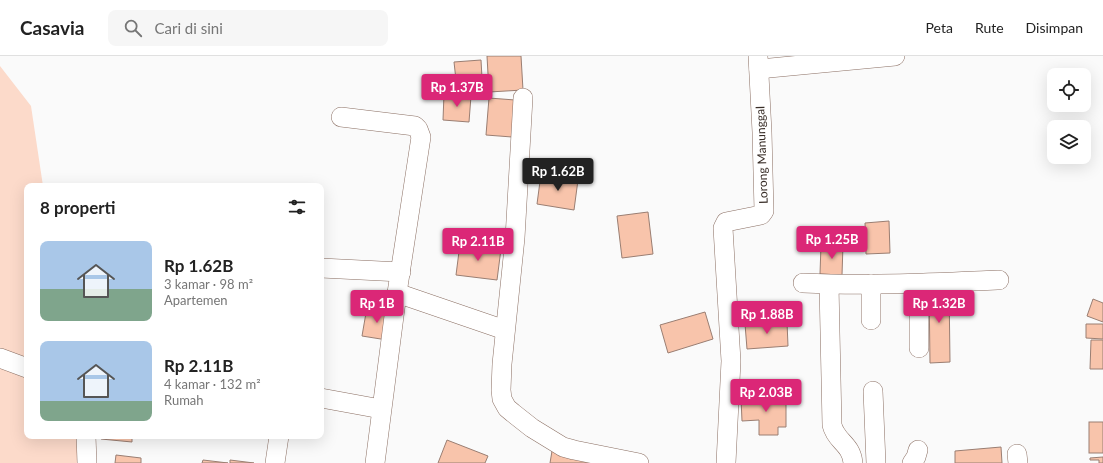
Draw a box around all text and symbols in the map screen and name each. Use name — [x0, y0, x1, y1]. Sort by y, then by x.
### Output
search box — [108, 10, 388, 46]
text: Casavia — [20, 16, 84, 39]
icon: search — [122, 17, 144, 39]
text: Cari di sini — [154, 19, 223, 37]
text: Peta — [926, 19, 953, 36]
text: Rute — [975, 19, 1004, 36]
text: Disimpan — [1026, 19, 1083, 36]
map controls — [1047, 68, 1091, 164]
button: locate — [1047, 68, 1091, 112]
pin: Rp 1.37B — [416, 74, 498, 108]
text: Rp 1.37B — [430, 79, 484, 95]
street label: Lorong Manunggal — [752, 106, 771, 204]
button: layers — [1047, 120, 1091, 164]
pin: Rp 1.62B — [517, 158, 599, 192]
text: Rp 1.62B — [531, 163, 585, 179]
icon: filters — [286, 196, 308, 218]
text: 8 properti — [40, 197, 116, 218]
pin: Rp 1.25B — [791, 226, 873, 260]
pin: Rp 2.11B — [437, 228, 519, 262]
text: Rp 1.25B — [805, 231, 859, 247]
text: Rp 2.11B — [451, 233, 505, 249]
text: Rp 1.62B — [164, 255, 233, 276]
icon: home — [72, 257, 120, 305]
text: 3 kamar · 98 m² — [164, 276, 253, 292]
pin: Rp 1B — [349, 290, 405, 324]
pin: Rp 1.32B — [898, 290, 980, 324]
text: Apartemen — [164, 292, 228, 308]
text: Rp 1B — [360, 295, 394, 311]
text: Rp 1.32B — [912, 295, 966, 311]
pin: Rp 1.88B — [726, 301, 808, 335]
text: Rp 1.88B — [740, 306, 794, 322]
text: Rp 2.11B — [164, 355, 233, 376]
icon: home — [72, 357, 120, 405]
text: 4 kamar · 132 m² — [164, 376, 261, 392]
pin: Rp 2.03B — [725, 379, 807, 413]
text: Rp 2.03B — [739, 384, 793, 400]
text: Rumah — [164, 392, 204, 408]

